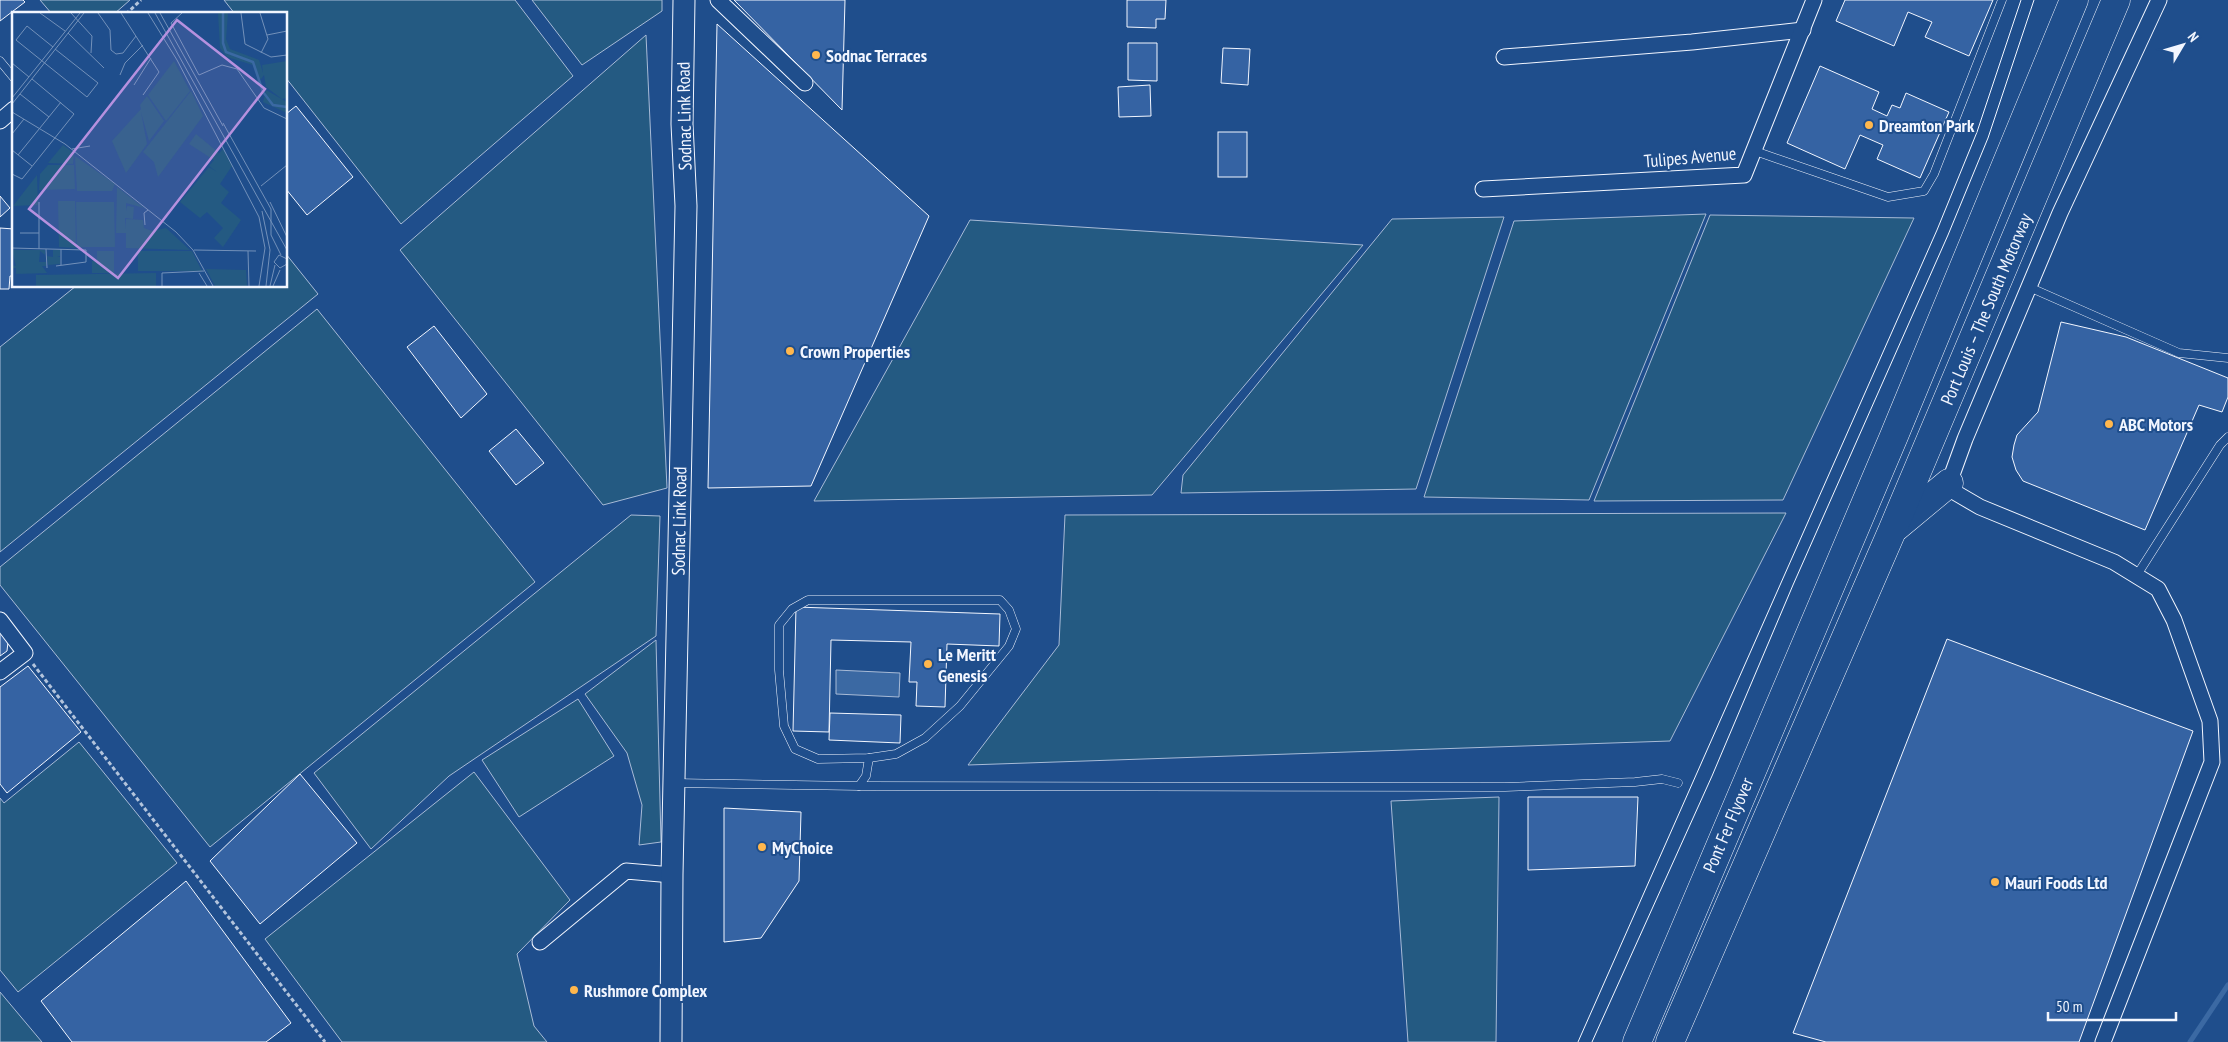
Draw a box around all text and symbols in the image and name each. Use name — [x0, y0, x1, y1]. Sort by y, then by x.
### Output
inset map — [12, 12, 288, 288]
north arrow — [2158, 20, 2208, 70]
text: N — [2184, 28, 2203, 46]
place label: Sodnac Terraces — [826, 44, 927, 67]
marker: Sodnac Terraces — [810, 49, 822, 61]
street label: Sodnac Link Road — [672, 61, 696, 171]
place label: Dreamton Park — [1879, 114, 1975, 137]
marker: Dreamton Park — [1863, 119, 1875, 131]
street label: Tulipes Avenue — [1643, 142, 1737, 172]
street label: Port Louis – The South Motorway — [1935, 210, 2037, 408]
place label: Crown Properties — [800, 340, 910, 363]
marker: Crown Properties — [784, 345, 796, 357]
place label: ABC Motors — [2118, 413, 2193, 436]
marker: ABC Motors — [2103, 418, 2115, 430]
street label: Sodnac Link Road — [667, 466, 691, 576]
place label: Le Meritt Genesis — [938, 643, 997, 687]
marker: Le Meritt Genesis — [922, 658, 934, 670]
street label: Pont Fer Flyover — [1698, 774, 1758, 876]
place label: MyChoice — [772, 836, 834, 859]
marker: MyChoice — [756, 841, 768, 853]
place label: Mauri Foods Ltd — [2005, 871, 2107, 894]
marker: Mauri Foods Ltd — [1989, 876, 2001, 888]
place label: Rushmore Complex — [584, 979, 707, 1002]
marker: Rushmore Complex — [568, 984, 580, 996]
scale bar — [2048, 990, 2176, 1022]
text: 50 m — [2056, 997, 2082, 1016]

